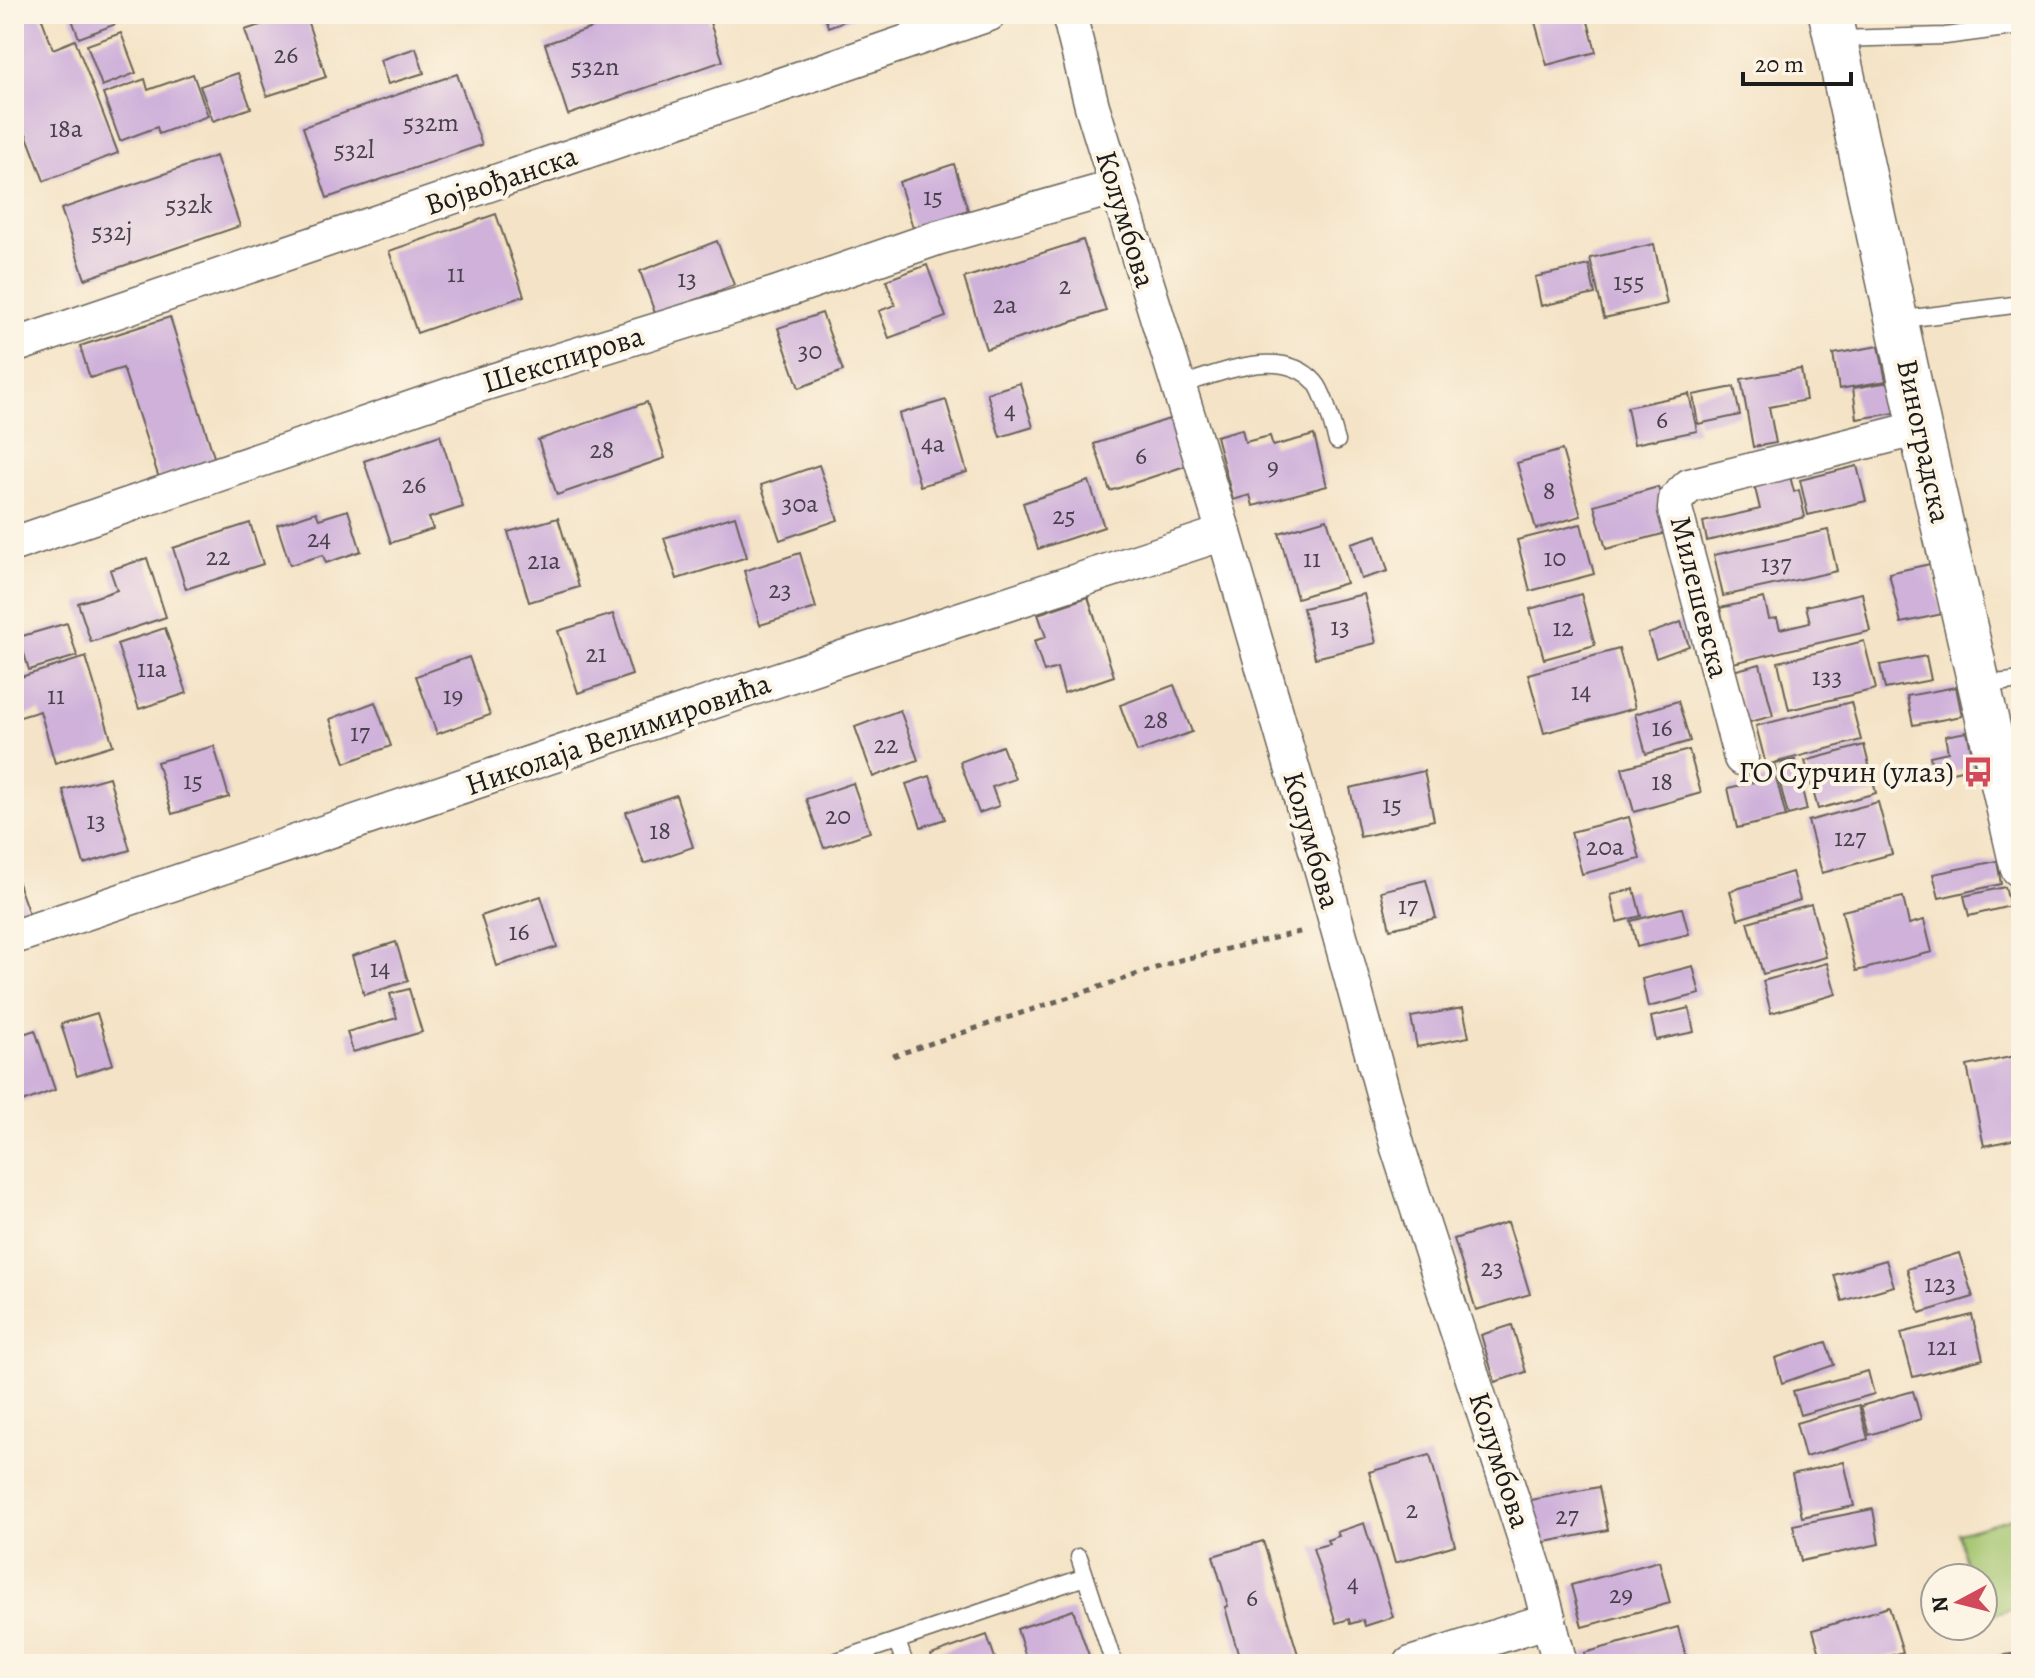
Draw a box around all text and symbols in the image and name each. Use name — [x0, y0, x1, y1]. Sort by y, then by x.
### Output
scale bar — [1743, 36, 1851, 86]
house number: 26 — [274, 37, 298, 72]
text: 20 m — [1755, 48, 1804, 80]
house number: 532n — [571, 49, 619, 84]
house number: 532m — [403, 105, 459, 140]
house number: 18a — [49, 111, 83, 146]
house number: 532l — [334, 132, 374, 167]
street label: Војвођанска — [419, 135, 583, 225]
street label: Колумбова — [1086, 146, 1166, 292]
house number: 15 — [923, 179, 943, 214]
house number: 532k — [165, 187, 213, 222]
house number: 532j — [92, 214, 132, 249]
house number: 11 — [447, 256, 465, 291]
house number: 13 — [677, 261, 697, 296]
house number: 155 — [1613, 264, 1645, 299]
house number: 2 — [1059, 268, 1071, 303]
house number: 2a — [993, 287, 1017, 322]
street label: Шекспирова — [477, 315, 649, 402]
house number: 30 — [798, 333, 822, 368]
street label: Виноградска — [1887, 355, 1961, 527]
house number: 4 — [1004, 393, 1016, 428]
house number: 6 — [1656, 402, 1668, 437]
house number: 4a — [921, 426, 945, 461]
house number: 28 — [590, 432, 614, 467]
house number: 6 — [1135, 438, 1147, 473]
house number: 9 — [1267, 449, 1279, 484]
house number: 26 — [402, 467, 426, 502]
house number: 8 — [1543, 473, 1555, 508]
house number: 30a — [782, 486, 818, 521]
house number: 25 — [1052, 498, 1076, 533]
street label: Милешевска — [1661, 512, 1739, 682]
house number: 24 — [307, 521, 331, 556]
house number: 22 — [206, 539, 230, 574]
house number: 10 — [1544, 540, 1566, 575]
house number: 11 — [1303, 541, 1321, 576]
house number: 21a — [527, 543, 561, 578]
house number: 137 — [1761, 546, 1791, 581]
house number: 23 — [768, 572, 792, 607]
house number: 13 — [1330, 609, 1350, 644]
house number: 12 — [1552, 610, 1574, 645]
house number: 21 — [585, 636, 607, 671]
house number: 11a — [137, 651, 167, 686]
house number: 133 — [1812, 659, 1842, 694]
street label: Николаја Велимировића — [460, 663, 776, 805]
house number: 14 — [1571, 674, 1592, 709]
house number: 11 — [47, 678, 65, 713]
house number: 19 — [443, 678, 463, 713]
house number: 28 — [1144, 702, 1168, 737]
house number: 16 — [1652, 710, 1672, 745]
house number: 17 — [350, 715, 370, 750]
house number: 22 — [874, 727, 898, 762]
place label: ГО Сурчин (улаз) — [1739, 752, 1954, 792]
bus stop icon: ГО Сурчин (улаз) — [1961, 755, 1995, 789]
house number: 15 — [183, 763, 203, 798]
house number: 18 — [1651, 764, 1673, 799]
street label: Колумбова — [1273, 767, 1351, 913]
house number: 15 — [1382, 787, 1402, 822]
house number: 20 — [825, 798, 851, 833]
house number: 13 — [86, 803, 106, 838]
house number: 18 — [649, 813, 671, 848]
house number: 127 — [1834, 820, 1866, 855]
house number: 20a — [1586, 829, 1624, 864]
house number: 17 — [1398, 888, 1418, 923]
house number: 16 — [509, 914, 529, 949]
house number: 14 — [370, 951, 391, 986]
house number: 23 — [1480, 1250, 1504, 1285]
house number: 123 — [1924, 1266, 1956, 1301]
house number: 121 — [1927, 1329, 1957, 1364]
street label: Колумбова — [1459, 1387, 1541, 1533]
house number: 2 — [1406, 1492, 1418, 1527]
house number: 27 — [1555, 1498, 1579, 1533]
north arrow — [1919, 1562, 1999, 1642]
house number: 4 — [1347, 1566, 1359, 1601]
house number: 29 — [1609, 1577, 1633, 1612]
house number: 6 — [1246, 1580, 1258, 1615]
text: N — [1924, 1595, 1956, 1614]

